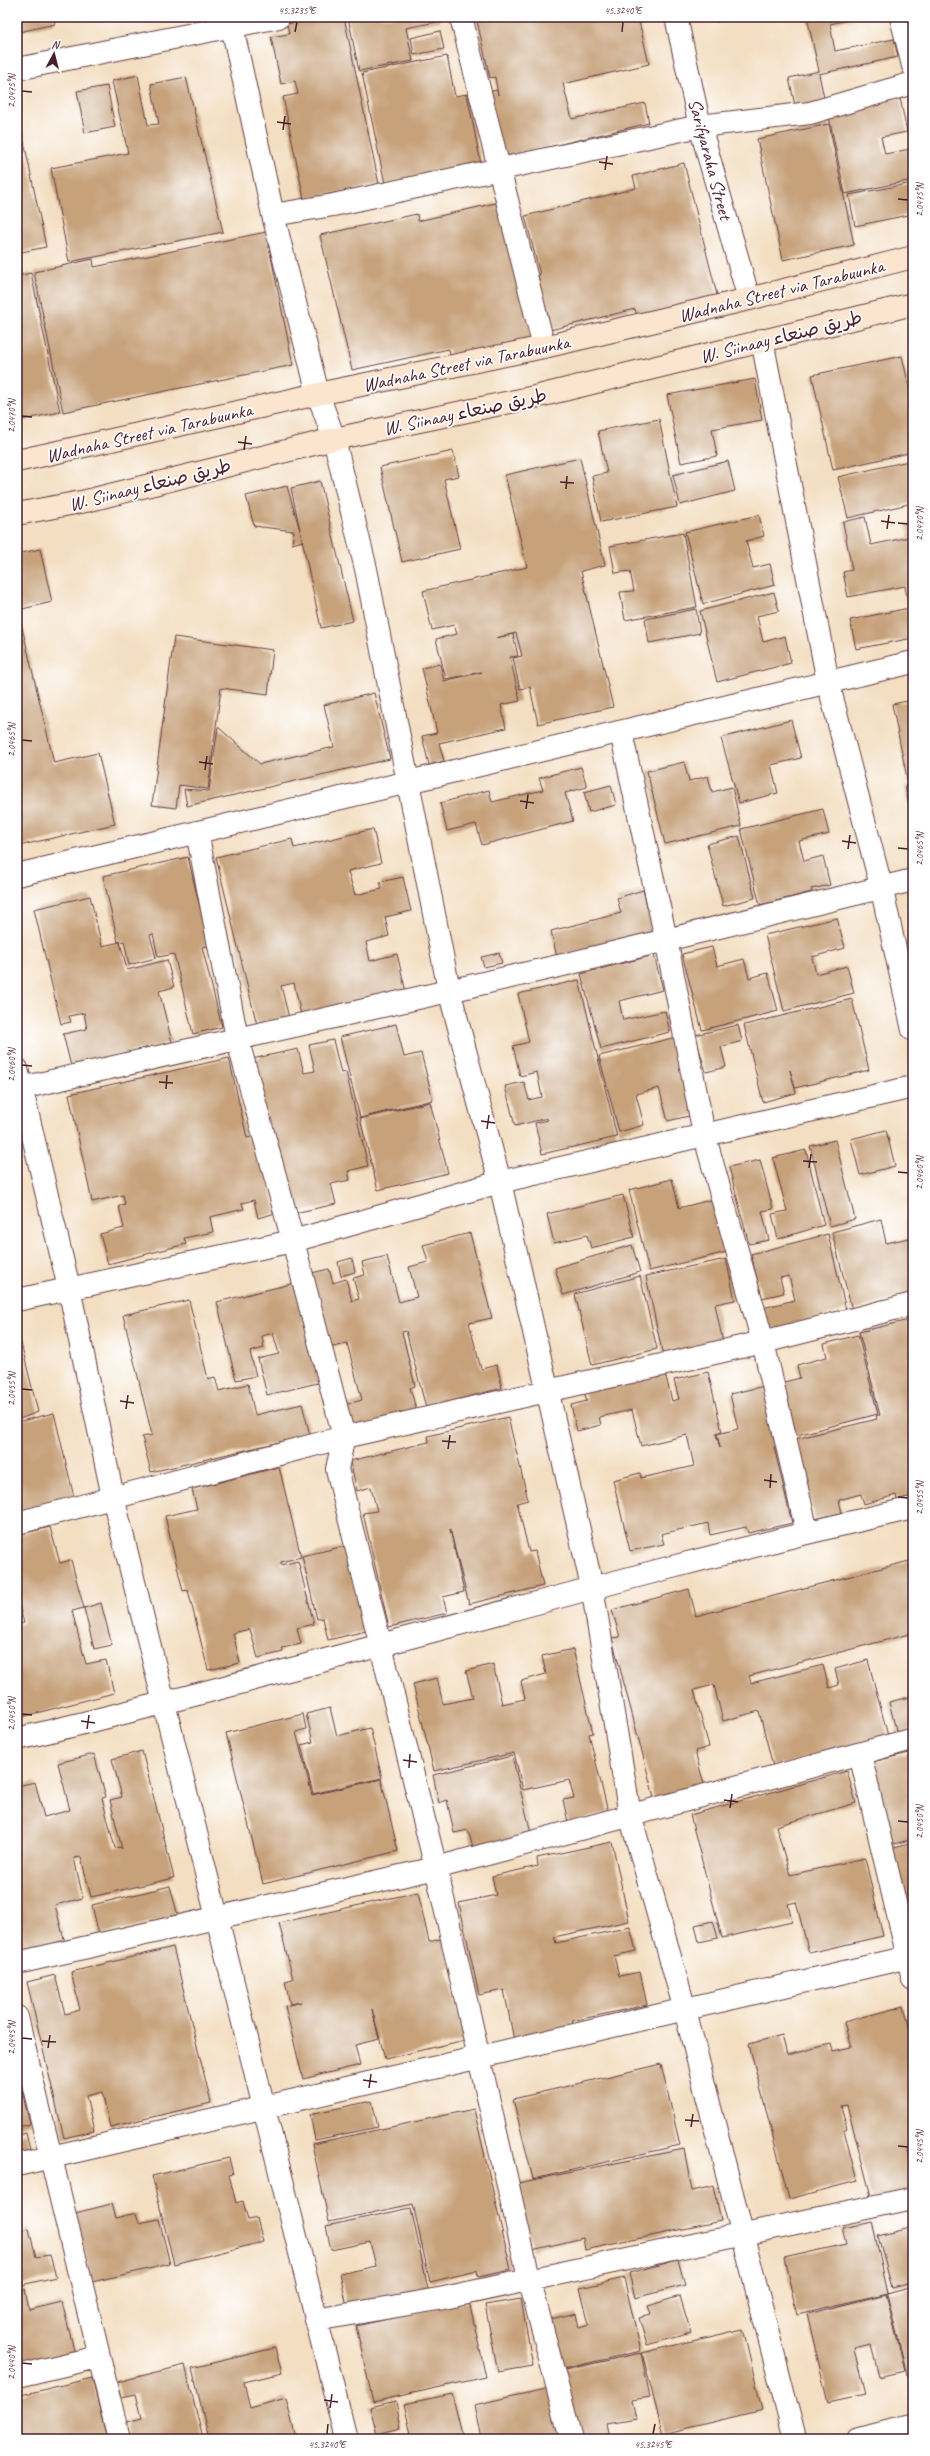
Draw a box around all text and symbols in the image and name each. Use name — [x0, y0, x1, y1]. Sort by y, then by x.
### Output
text: 45.3235°E — [278, 4, 317, 17]
text: 45.3240°E — [604, 4, 643, 17]
north arrow — [34, 34, 74, 74]
text: N — [51, 37, 62, 52]
text: 2.0475°N — [5, 72, 18, 108]
street label: Sarifyaraha Street — [682, 96, 738, 224]
text: 2.0475°N — [913, 181, 926, 217]
street label: Wadnaha Street via Tarabuunka — [676, 253, 888, 328]
street label: W. Siinaay طريق صنعاء — [698, 305, 865, 369]
street label: Wadnaha Street via Tarabuunka — [361, 330, 574, 398]
street label: W. Siinaay طريق صنعاء — [381, 383, 549, 441]
text: 2.0470°N — [5, 397, 18, 433]
street label: Wadnaha Street via Tarabuunka — [44, 397, 257, 468]
street label: W. Siinaay طريق صنعاء — [67, 453, 234, 517]
text: 2.0470°N — [913, 505, 926, 541]
text: 2.0465°N — [5, 721, 18, 757]
text: 2.0465°N — [913, 830, 926, 866]
text: 2.0460°N — [5, 1046, 18, 1082]
text: 2.0460°N — [913, 1154, 926, 1190]
text: 2.0455°N — [5, 1370, 18, 1406]
text: 2.0455°N — [913, 1479, 926, 1515]
text: 2.0450°N — [5, 1695, 18, 1731]
text: 2.0450°N — [913, 1803, 926, 1839]
text: 2.0445°N — [5, 2019, 18, 2055]
text: 2.0445°N — [913, 2128, 926, 2164]
text: 2.0440°N — [5, 2344, 18, 2380]
text: 45.3240°E — [308, 2438, 347, 2451]
text: 45.3245°E — [634, 2438, 673, 2451]

